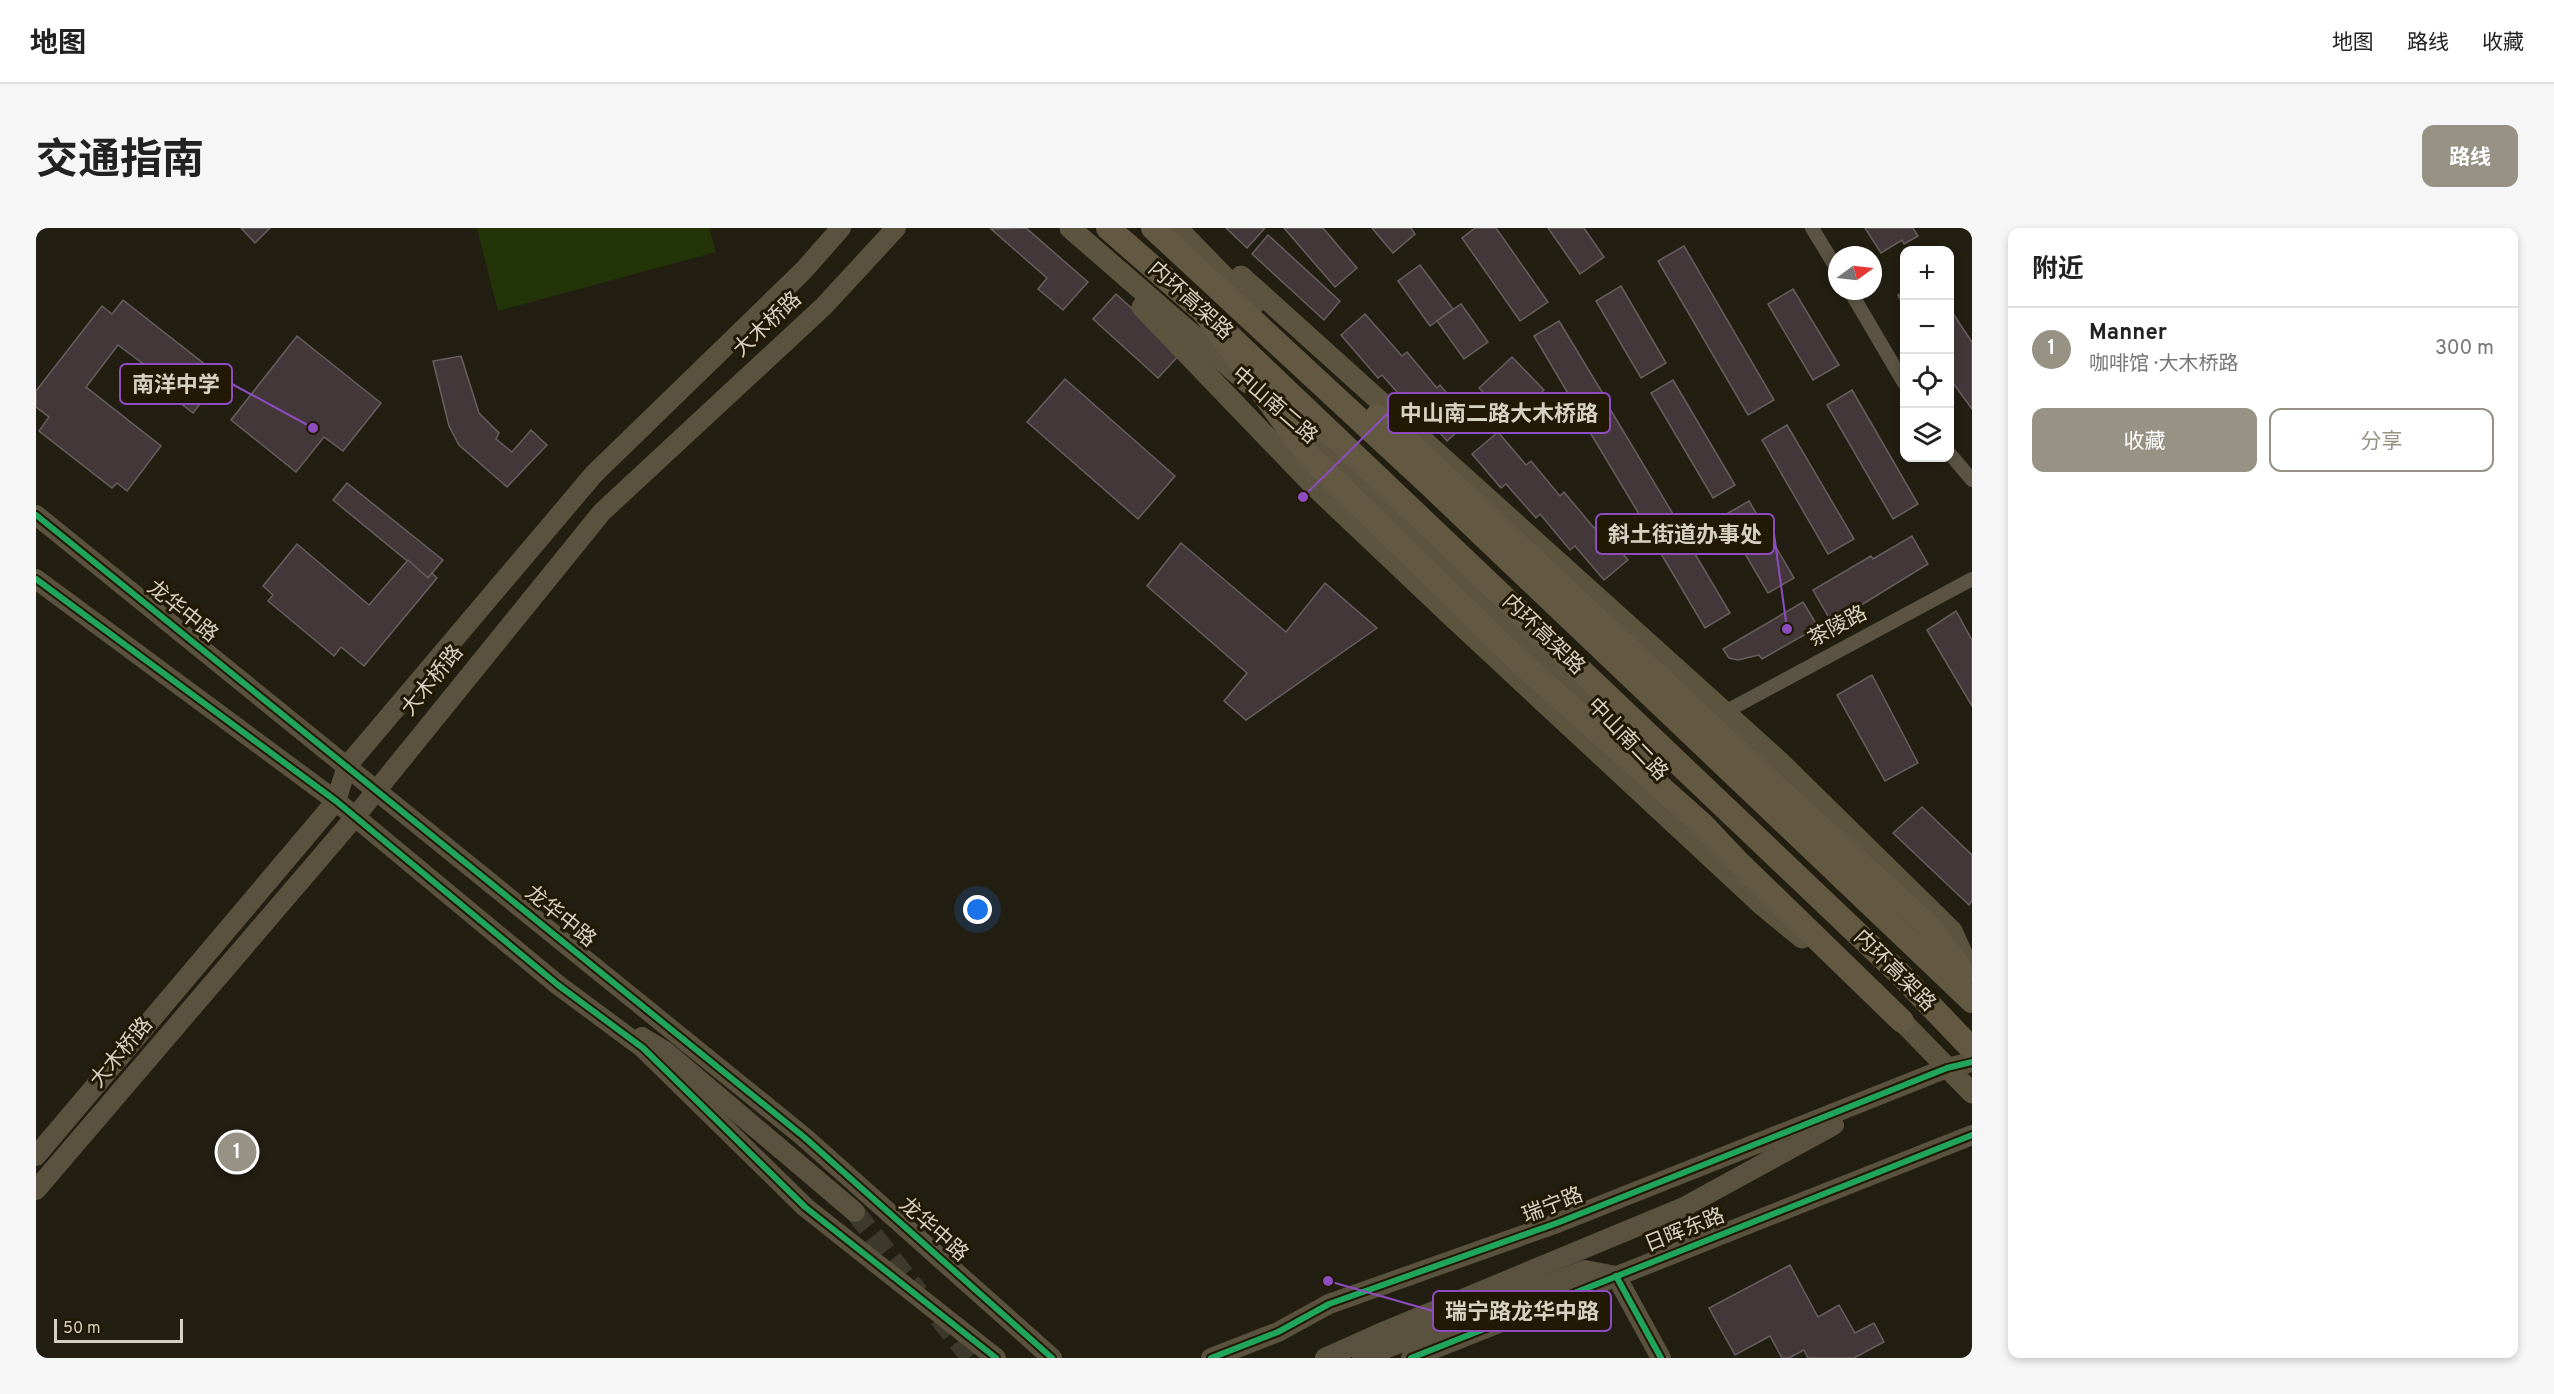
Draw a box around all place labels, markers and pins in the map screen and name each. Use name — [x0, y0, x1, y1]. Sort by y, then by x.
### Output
callout: 南洋中学 — [120, 364, 232, 404]
callout: 中山南二路大木桥路 — [1388, 393, 1610, 433]
callout: 斜土街道办事处 — [1596, 514, 1774, 554]
pin: 1 — [218, 1130, 256, 1174]
callout: 瑞宁路龙华中路 — [1433, 1291, 1611, 1331]

